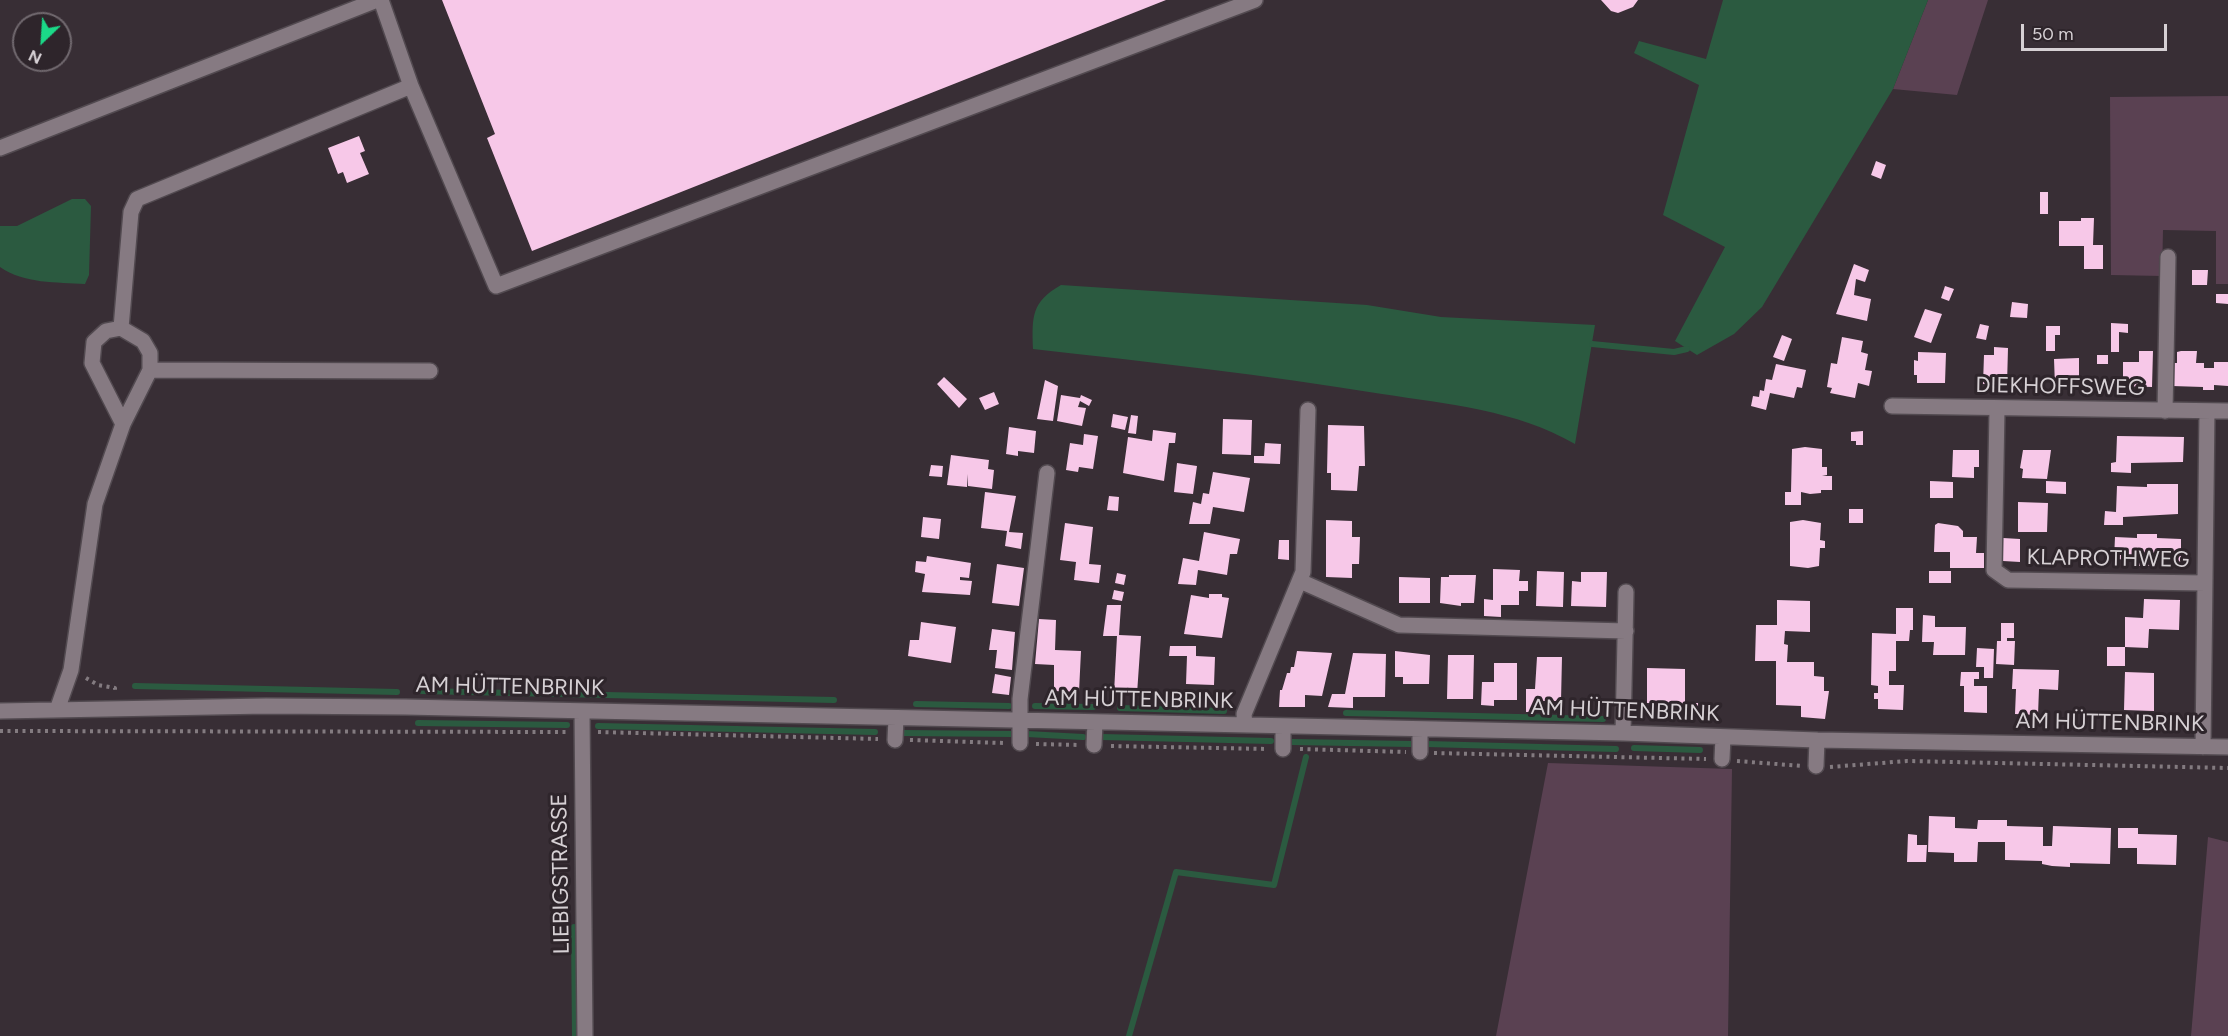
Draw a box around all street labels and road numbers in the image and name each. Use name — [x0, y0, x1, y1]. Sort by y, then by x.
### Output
street label: DIEKHOFFSWEG — [1975, 372, 2145, 402]
street label: KLAPROTHWEG — [2026, 544, 2190, 574]
street label: AM HÜTTENBRINK — [415, 672, 605, 702]
street label: AM HÜTTENBRINK — [1044, 685, 1234, 715]
street label: AM HÜTTENBRINK — [1530, 695, 1720, 727]
street label: AM HÜTTENBRINK — [2015, 708, 2205, 738]
street label: LIEBIGSTRASSE — [546, 793, 576, 955]

